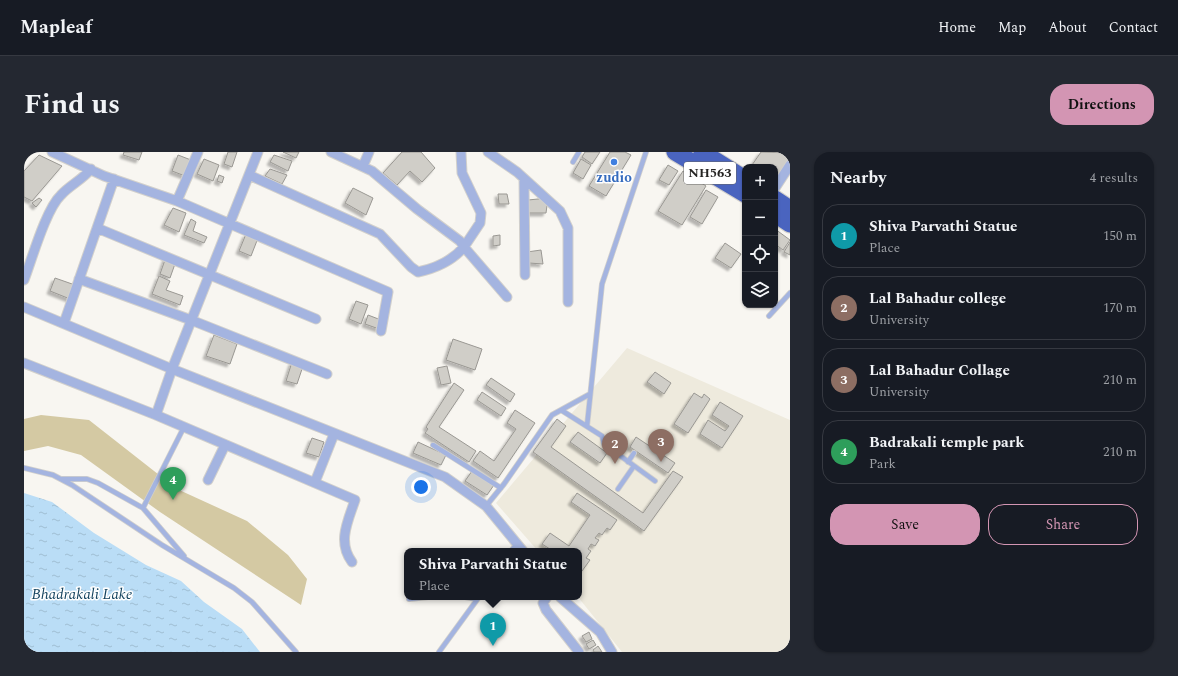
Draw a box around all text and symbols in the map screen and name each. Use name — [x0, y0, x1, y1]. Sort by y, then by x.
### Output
text: Mapleaf — [20, 13, 92, 42]
text: Home — [938, 17, 976, 38]
text: Map — [998, 17, 1026, 38]
text: About — [1048, 17, 1087, 38]
text: Contact — [1109, 17, 1158, 38]
text: Find us — [24, 83, 120, 126]
button: Directions — [1050, 84, 1154, 125]
marker: zudio — [609, 157, 619, 167]
road number: NH563 — [684, 162, 736, 184]
map controls — [742, 164, 778, 308]
button: + — [742, 164, 778, 200]
text: Nearby — [830, 165, 886, 191]
place label: zudio — [596, 167, 632, 188]
text: 4 results — [1090, 168, 1138, 188]
button: − — [742, 200, 778, 236]
text: Shiva Parvathi Statue — [869, 215, 1018, 238]
text: 1 — [840, 226, 848, 246]
text: 150 m — [1103, 226, 1137, 246]
button: locate — [742, 236, 778, 272]
text: Place — [869, 238, 900, 258]
button: layers — [742, 272, 778, 308]
text: Lal Bahadur college — [869, 287, 1006, 310]
text: 2 — [840, 298, 848, 318]
text: 170 m — [1103, 298, 1137, 318]
text: University — [869, 310, 929, 330]
text: Lal Bahadur Collage — [869, 359, 1010, 382]
text: 3 — [840, 370, 848, 390]
text: 210 m — [1103, 370, 1137, 390]
text: University — [869, 382, 929, 402]
pin: 3 — [648, 429, 674, 462]
pin: 2 — [602, 431, 628, 464]
text: Badrakali temple park — [869, 431, 1024, 454]
text: 4 — [840, 442, 848, 462]
text: 210 m — [1103, 442, 1137, 462]
text: Park — [869, 454, 896, 474]
pin: 4 — [160, 467, 186, 500]
your location — [411, 477, 431, 497]
button: Save — [830, 504, 980, 545]
button: Share — [988, 504, 1138, 545]
popup — [404, 548, 582, 600]
text: Shiva Parvathi Statue — [419, 553, 567, 576]
text: Place — [419, 576, 450, 596]
water label: Bhadrakali Lake — [32, 583, 133, 606]
pin: 1 — [480, 613, 506, 646]

